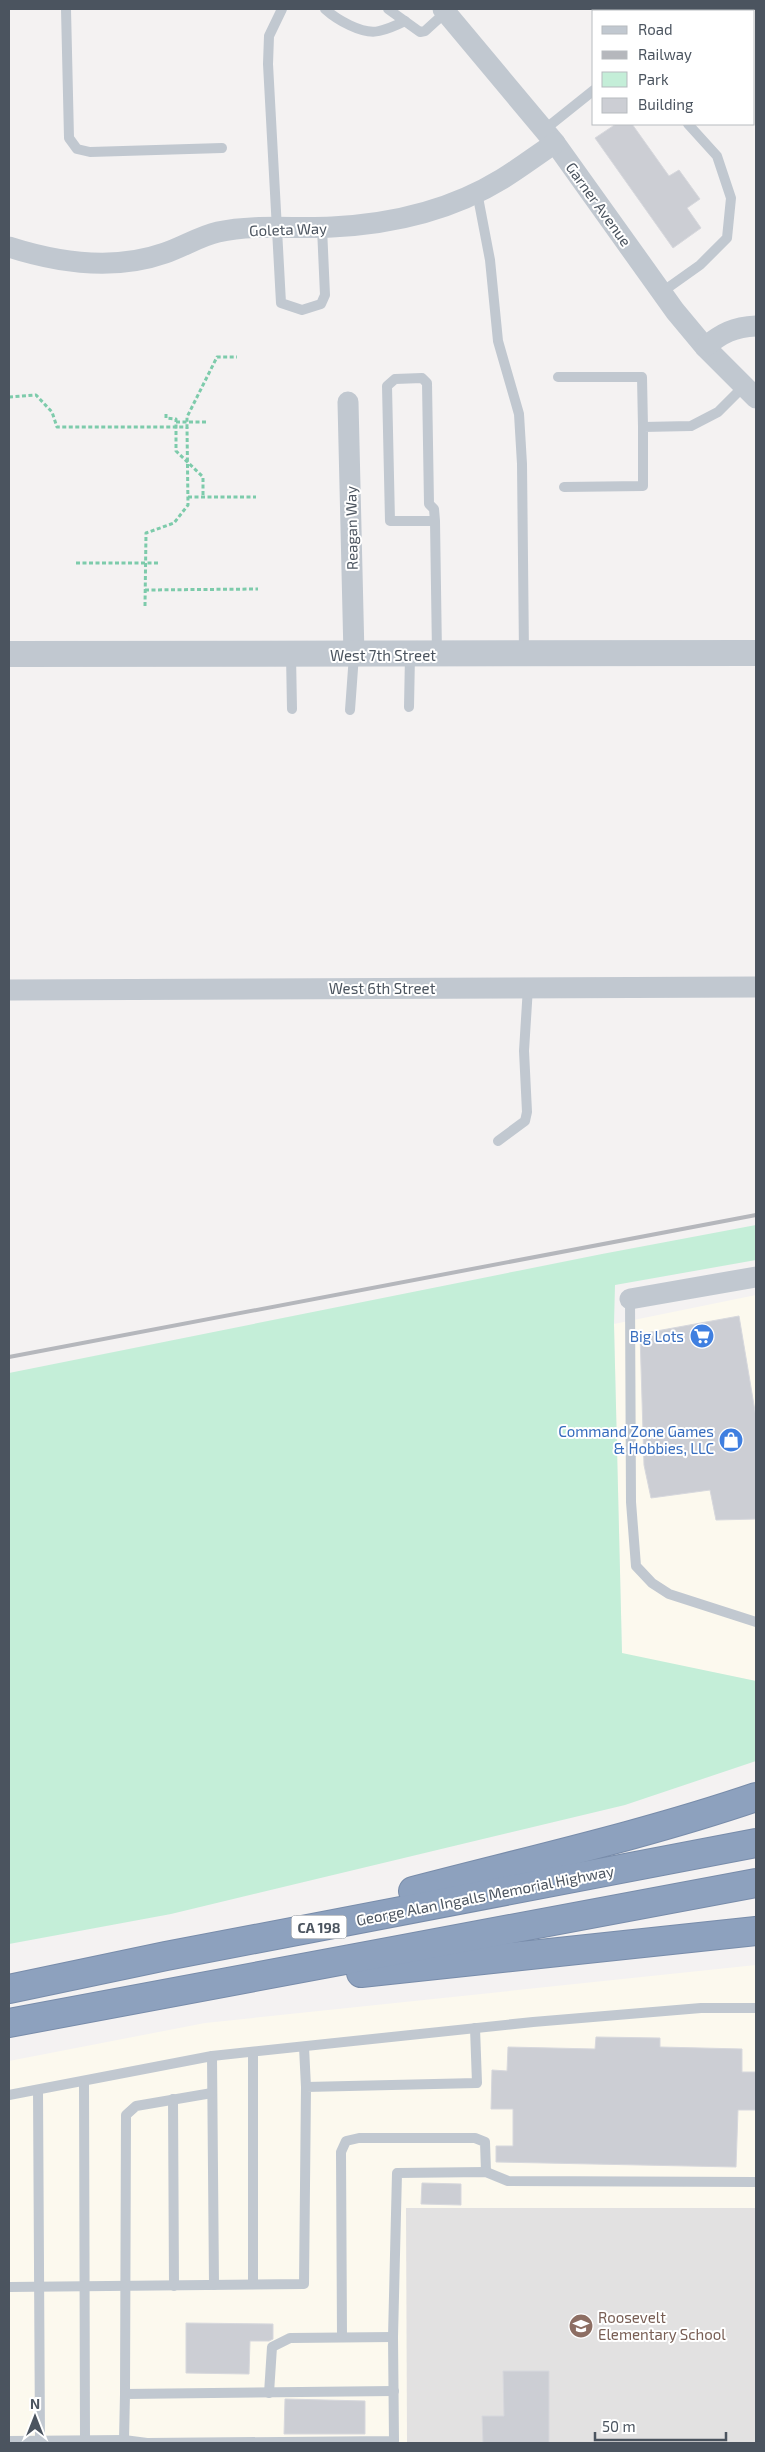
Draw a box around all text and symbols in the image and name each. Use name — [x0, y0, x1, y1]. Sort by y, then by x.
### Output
legend — [592, 10, 755, 125]
text: Road — [638, 20, 673, 38]
text: Railway — [638, 45, 692, 63]
text: Park — [638, 70, 669, 88]
text: Building — [638, 95, 694, 113]
street label: Garner Avenue — [563, 158, 635, 250]
street label: Goleta Way — [249, 219, 327, 239]
street label: Reagan Way — [341, 486, 361, 570]
street label: West 7th Street — [330, 646, 436, 664]
street label: West 6th Street — [329, 979, 436, 997]
supermarket icon: Big Lots — [689, 1323, 715, 1349]
place label: Big Lots — [630, 1327, 684, 1345]
place label: Command Zone Games & Hobbies, LLC — [558, 1422, 714, 1457]
shop icon: Command Zone Games & Hobbies, LLC — [718, 1427, 744, 1453]
street label: George Alan Ingalls Memorial Highway — [355, 1861, 615, 1929]
road number: CA 198 — [292, 1915, 346, 1938]
place label: Roosevelt Elementary School — [598, 2308, 726, 2343]
school or university icon: Roosevelt Elementary School — [568, 2313, 594, 2339]
north arrow — [10, 2392, 60, 2442]
text: N — [30, 2395, 40, 2412]
scale bar — [595, 2410, 726, 2442]
text: 50 m — [602, 2417, 636, 2435]

